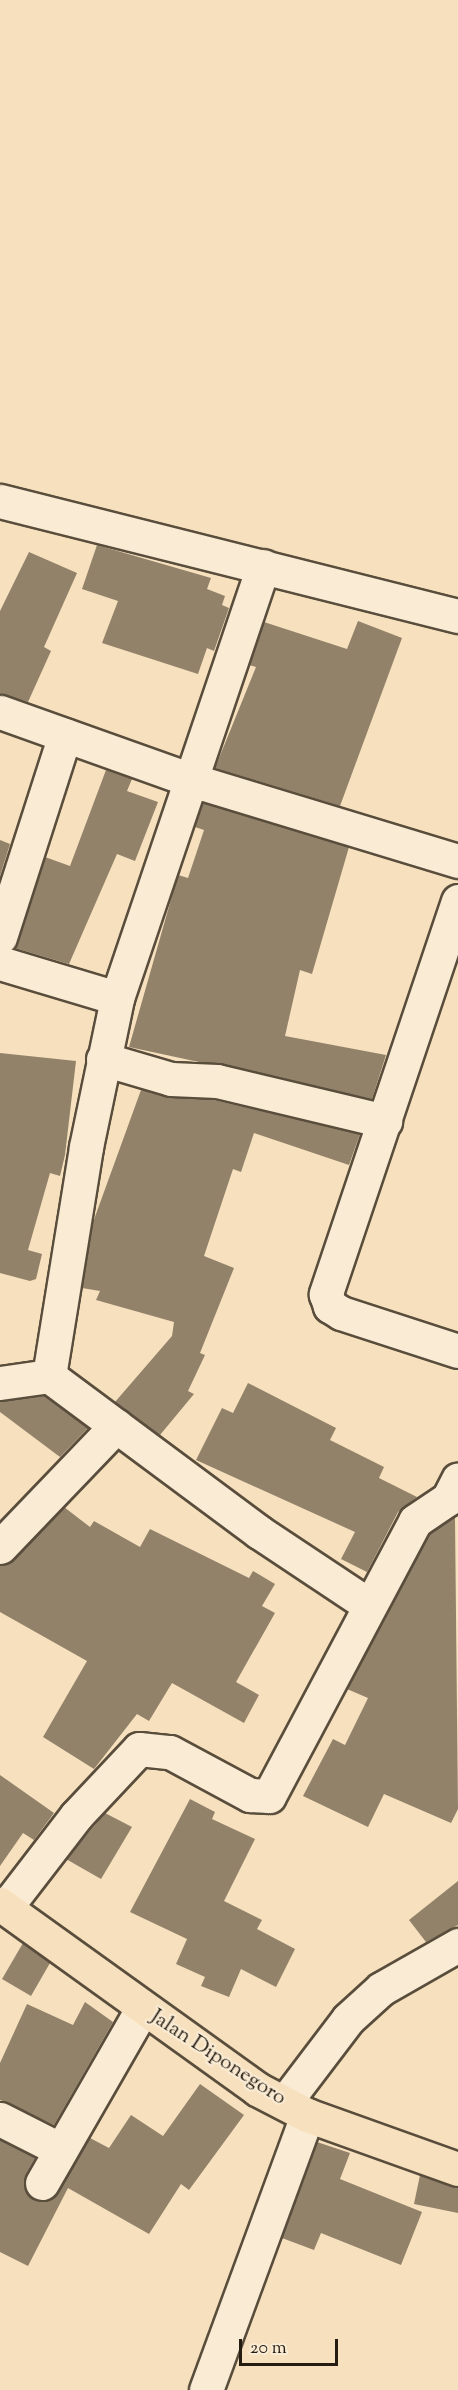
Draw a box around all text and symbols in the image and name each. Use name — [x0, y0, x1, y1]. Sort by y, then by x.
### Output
street label: Jalan Diponegoro — [145, 2005, 291, 2111]
scale bar — [242, 2327, 341, 2365]
text: 20 m — [250, 2336, 287, 2362]

